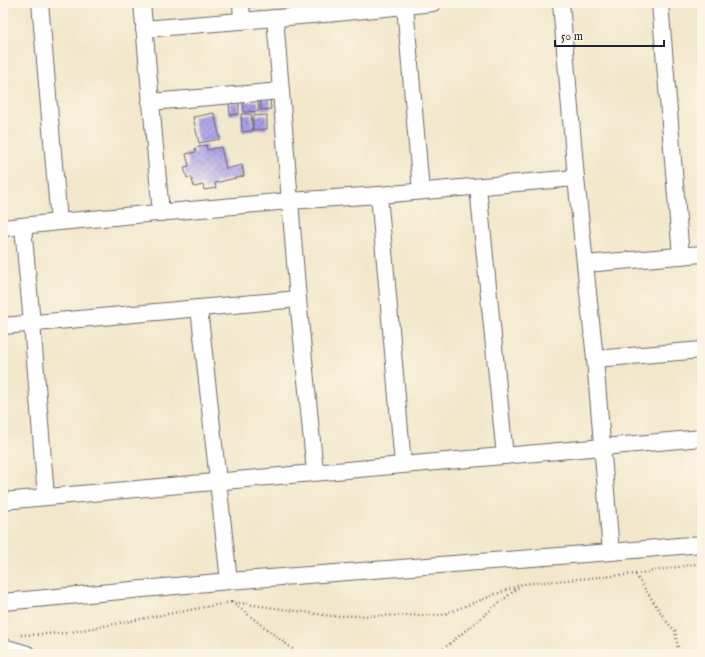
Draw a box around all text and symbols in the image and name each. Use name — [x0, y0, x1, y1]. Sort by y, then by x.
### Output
scale bar — [555, 22, 664, 48]
text: 50 m — [561, 29, 583, 44]

